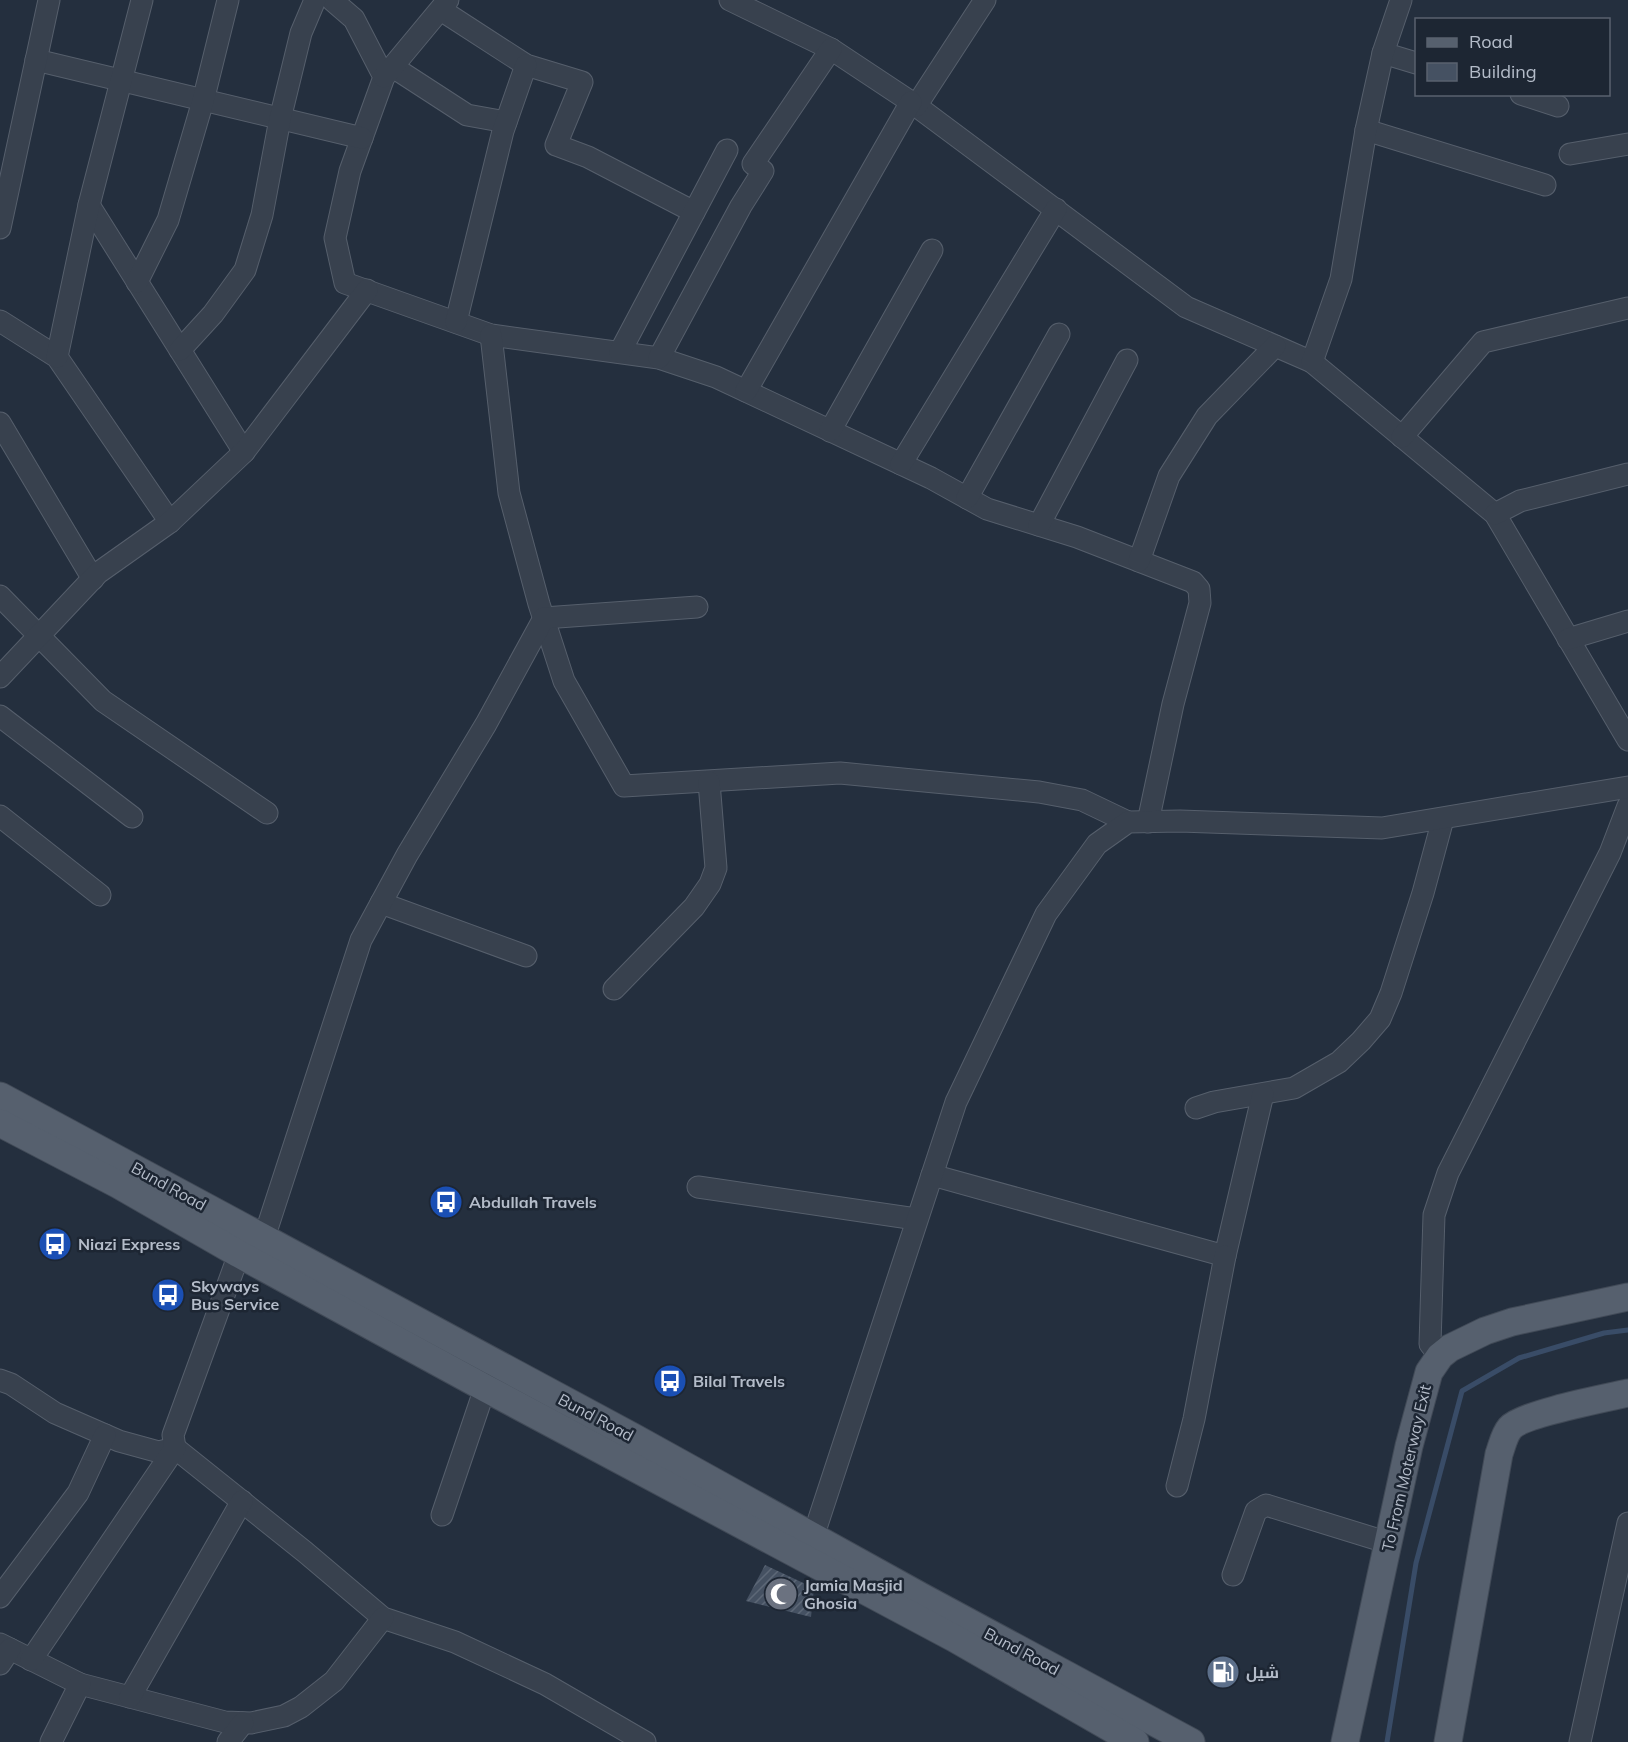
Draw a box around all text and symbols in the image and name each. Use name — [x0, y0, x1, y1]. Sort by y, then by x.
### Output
legend — [1415, 18, 1610, 96]
text: Road — [1469, 30, 1513, 53]
text: Building — [1469, 60, 1537, 83]
street label: Bund Road — [128, 1157, 210, 1215]
bus stop icon: Abdullah Travels — [428, 1184, 464, 1220]
place label: Abdullah Travels — [469, 1192, 597, 1212]
bus stop icon: Niazi Express — [37, 1226, 73, 1262]
place label: Niazi Express — [78, 1234, 180, 1254]
place label: Skyways Bus Service — [191, 1276, 280, 1314]
bus stop icon: Skyways Bus Service — [150, 1277, 186, 1313]
bus stop icon: Bilal Travels — [652, 1363, 688, 1399]
place label: Bilal Travels — [693, 1371, 785, 1391]
street label: To From Moterway Exit — [1377, 1382, 1435, 1553]
street label: Bund Road — [555, 1389, 637, 1445]
place label: Jamia Masjid Ghosia — [804, 1575, 903, 1613]
mosque icon: Jamia Masjid Ghosia — [763, 1576, 799, 1612]
street label: Bund Road — [981, 1623, 1063, 1679]
fuel station icon: شیل — [1205, 1654, 1241, 1690]
place label: شیل — [1246, 1662, 1279, 1682]

